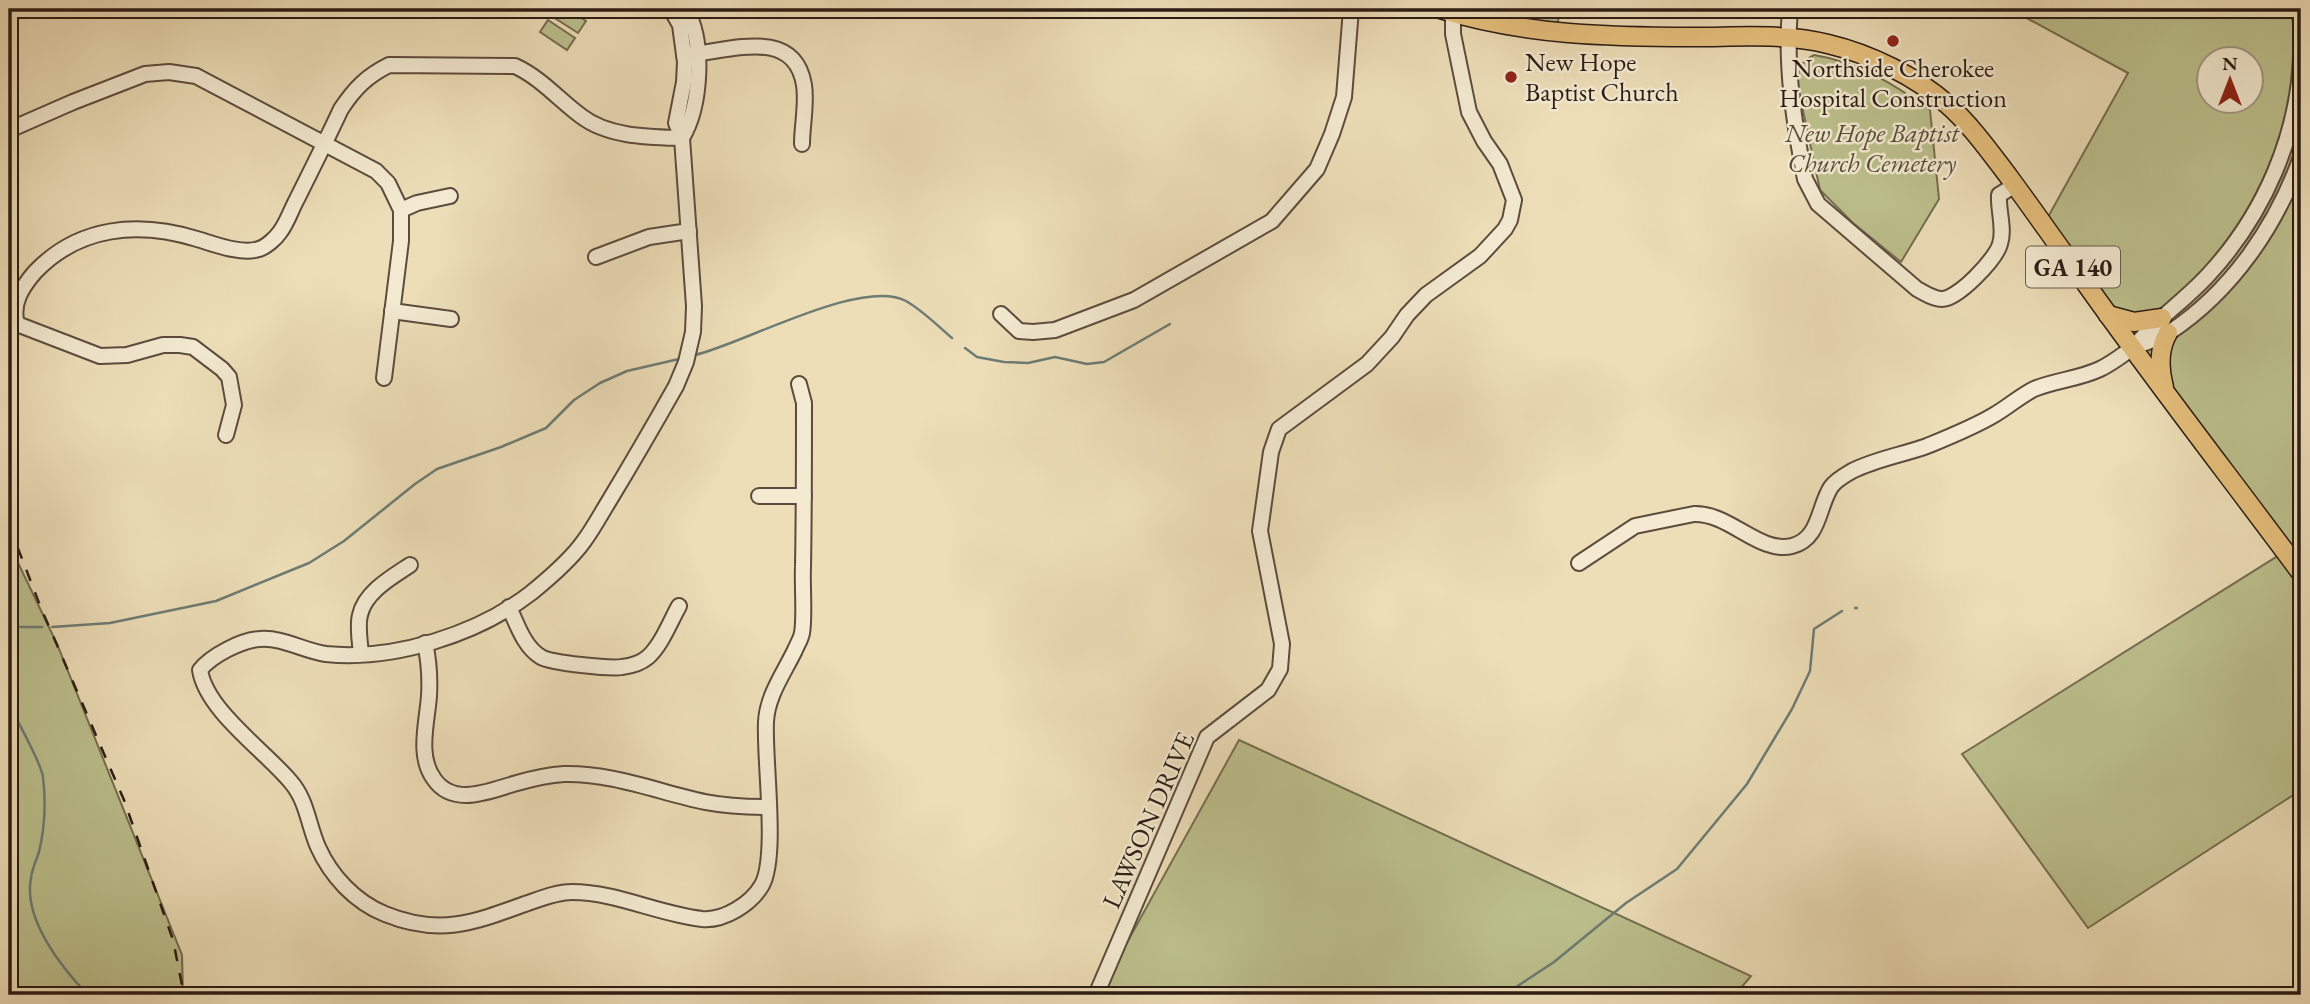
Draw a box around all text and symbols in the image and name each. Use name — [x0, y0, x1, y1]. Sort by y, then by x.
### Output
marker: Northside Cherokee Hospital Construction — [1885, 33, 1901, 49]
place label: New Hope Baptist Church — [1525, 45, 1679, 109]
north arrow — [2194, 46, 2264, 116]
place label: Northside Cherokee Hospital Construction — [1779, 51, 2007, 115]
text: N — [2222, 51, 2238, 76]
marker: New Hope Baptist Church — [1503, 69, 1519, 85]
park label: New Hope Baptist Church Cemetery — [1784, 116, 1960, 180]
road number: GA 140 — [2026, 246, 2120, 288]
street label: LAWSON DRIVE — [1094, 726, 1202, 913]

